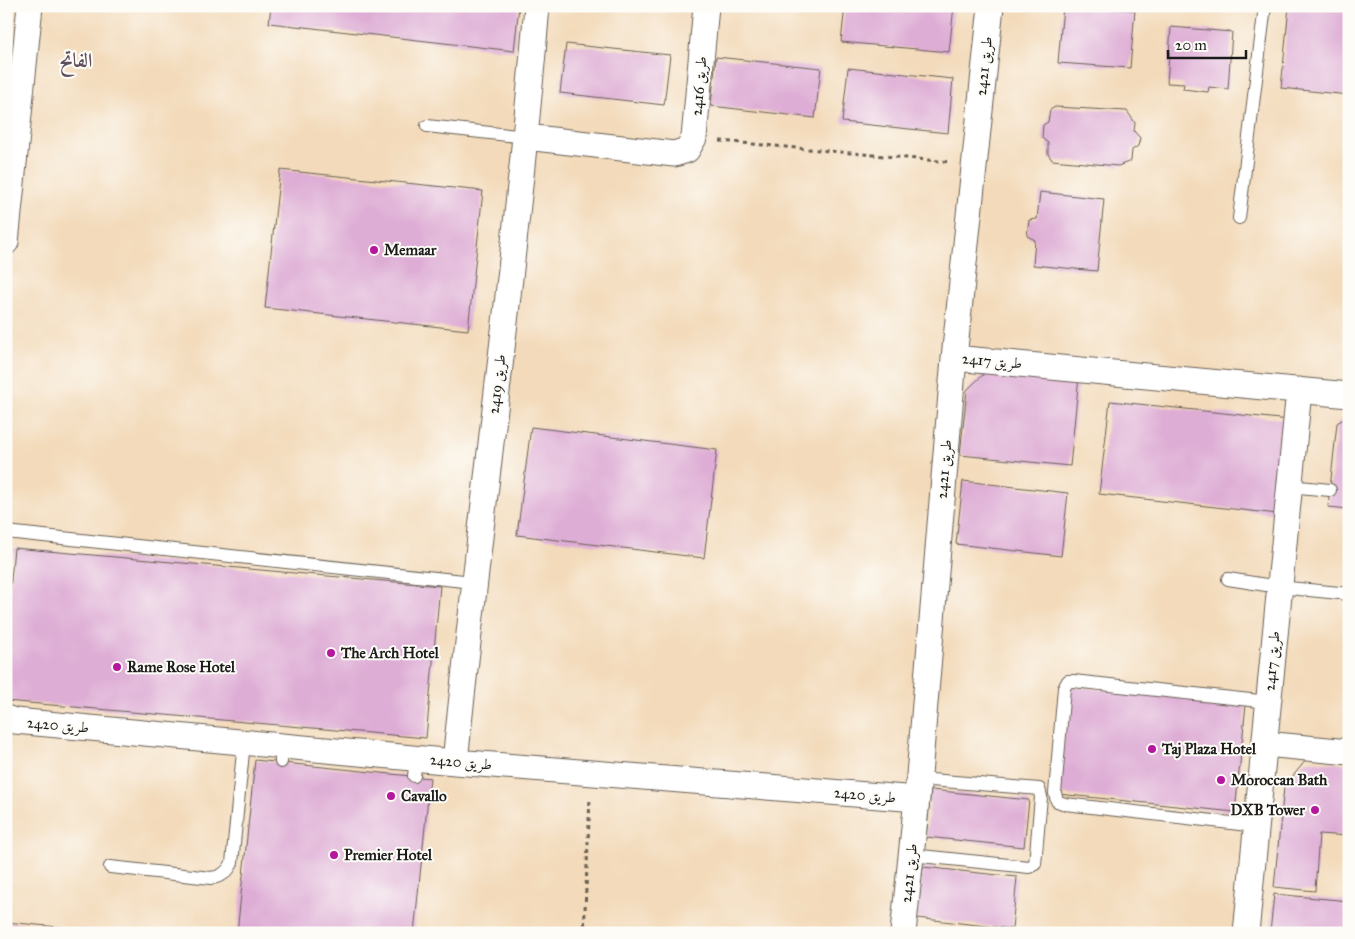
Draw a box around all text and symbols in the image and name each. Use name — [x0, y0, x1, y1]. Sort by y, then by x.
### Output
scale bar — [1168, 28, 1245, 60]
street label: طريق 2421 — [972, 35, 997, 97]
text: 20 m — [1175, 36, 1207, 54]
district label: الفاتح — [60, 48, 92, 77]
street label: طريق 2416 — [687, 55, 712, 117]
place label: Memaar — [384, 241, 437, 259]
marker: Memaar — [368, 244, 380, 256]
street label: طريق 2417 — [961, 349, 1023, 374]
street label: طريق 2419 — [484, 353, 511, 415]
street label: طريق 2421 — [932, 438, 957, 500]
street label: طريق 2417 — [1260, 630, 1285, 692]
place label: The Arch Hotel — [340, 644, 440, 662]
marker: The Arch Hotel — [325, 647, 337, 659]
place label: Rame Rose Hotel — [127, 658, 236, 676]
marker: Rame Rose Hotel — [111, 661, 123, 673]
street label: طريق 2420 — [26, 713, 90, 738]
place label: Taj Plaza Hotel — [1161, 740, 1257, 759]
marker: Taj Plaza Hotel — [1146, 743, 1158, 755]
street label: طريق 2420 — [429, 750, 493, 775]
place label: Moroccan Bath — [1231, 771, 1328, 789]
marker: Moroccan Bath — [1215, 774, 1227, 786]
street label: طريق 2420 — [833, 783, 897, 808]
place label: Cavallo — [401, 787, 447, 805]
marker: Cavallo — [385, 790, 397, 802]
place label: DXB Tower — [1231, 801, 1305, 819]
marker: DXB Tower — [1309, 804, 1321, 816]
street label: طريق 2421 — [897, 842, 922, 904]
place label: Premier Hotel — [344, 846, 433, 864]
marker: Premier Hotel — [328, 849, 340, 861]

